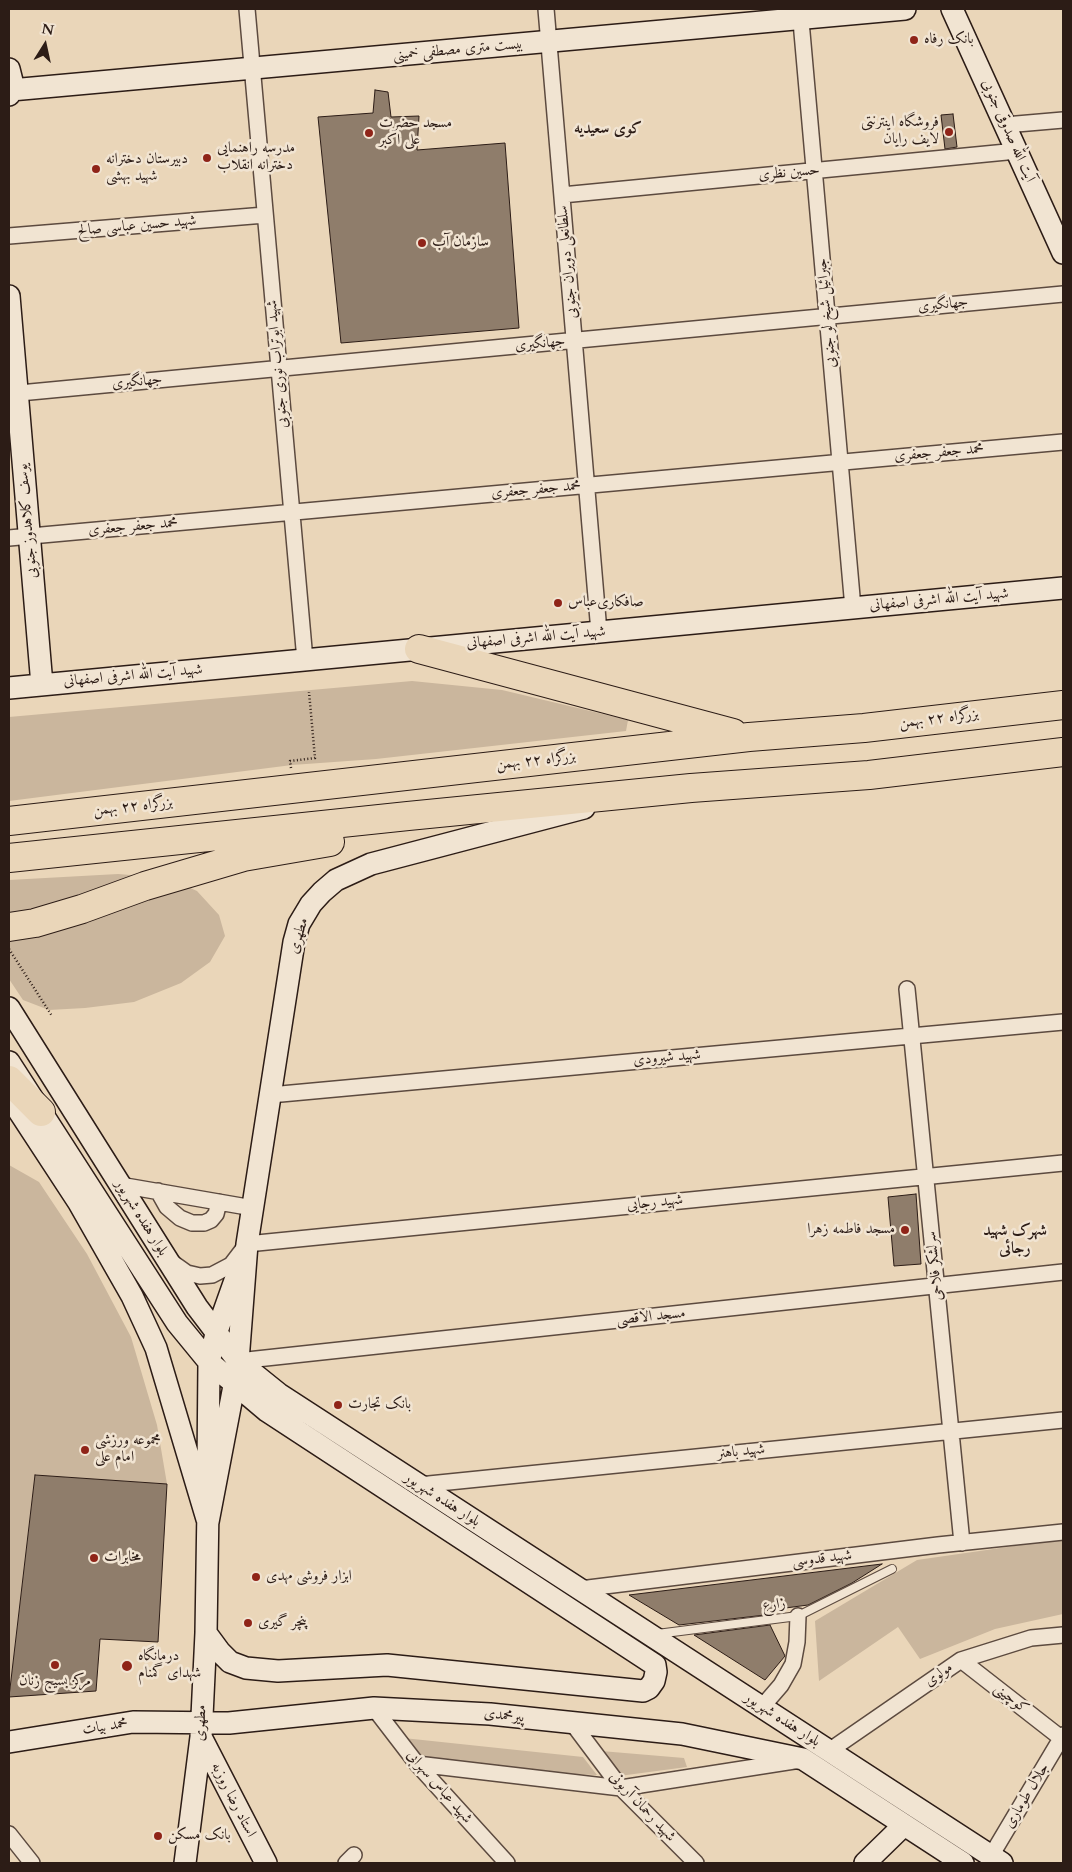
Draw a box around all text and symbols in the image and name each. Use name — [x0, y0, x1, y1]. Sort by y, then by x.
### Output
text: N — [40, 19, 55, 40]
north arrow — [20, 20, 70, 70]
place label: بانک رفاه — [924, 31, 974, 49]
marker: بانک رفاه — [908, 34, 920, 46]
street label: بیست متری مصطفی خمینی — [392, 35, 524, 65]
street label: آیت الله صدوقی جنوبی — [977, 77, 1039, 185]
place label: فروشگاه اینترنتی لایف رایان — [861, 114, 939, 149]
place label: مسجد حضرت علی اکبر — [379, 115, 452, 150]
district label: کوی سعیدیه — [574, 119, 642, 139]
marker: فروشگاه اینترنتی لایف رایان — [943, 126, 955, 138]
marker: مسجد حضرت علی اکبر — [363, 127, 375, 139]
place label: مدرسه راهنمایی دخترانه انقلاب — [217, 140, 295, 175]
place label: دبیرستان دخترانه شهید بهشی — [106, 151, 188, 186]
marker: مدرسه راهنمایی دخترانه انقلاب — [201, 152, 213, 164]
street label: حسین نظری — [758, 161, 820, 185]
marker: دبیرستان دخترانه شهید بهشی — [90, 163, 102, 175]
street label: سلطانعلی دویران جنوبی — [554, 205, 582, 319]
street label: شهید حسین عباسی صالح — [77, 212, 197, 240]
place label: سازمان آب — [432, 234, 489, 252]
marker: سازمان آب — [416, 237, 428, 249]
street label: جبرائیل شیخ لو جنوبی — [813, 257, 841, 369]
street label: جهانگیری — [917, 293, 969, 317]
street label: شهید ابوتراب نوری جنوبی — [263, 299, 293, 429]
street label: جهانگیری — [514, 333, 566, 355]
street label: جهانگیری — [111, 371, 163, 393]
street label: محمد جعفر جعفری — [893, 440, 985, 466]
street label: یوسف کلاهدوز جنوبی — [14, 463, 42, 579]
street label: محمد جعفر جعفری — [490, 477, 582, 503]
street label: محمد جعفر جعفری — [87, 514, 179, 540]
street label: شهید آیت الله اشرفی اصفهانی — [869, 585, 1009, 615]
place label: صافکاری‌عباس — [568, 594, 644, 612]
marker: صافکاری‌عباس — [552, 597, 564, 609]
street label: شهید آیت الله اشرفی اصفهانی — [466, 623, 606, 653]
street label: شهید آیت الله اشرفی اصفهانی — [63, 661, 203, 691]
street label: بزرگراه ۲۲ بهمن — [898, 705, 980, 733]
street label: بزرگراه ۲۲ بهمن — [495, 748, 577, 774]
street label: بزرگراه ۲۲ بهمن — [92, 794, 174, 820]
street label: مطهری — [285, 916, 313, 956]
street label: شهید شیرودی — [632, 1046, 702, 1070]
street label: بلوار هفده شهریور — [110, 1176, 172, 1260]
street label: شهید رجایی — [626, 1191, 684, 1215]
place label: مسجد فاطمه زهرا — [807, 1221, 895, 1239]
district label: شهرک شهید رجائی — [983, 1221, 1047, 1259]
marker: مسجد فاطمه زهرا — [899, 1224, 911, 1236]
street label: سرلشکر فلاحی — [922, 1230, 948, 1302]
street label: مسجد الاقصی — [616, 1304, 686, 1330]
place label: بانک تجارت — [348, 1396, 411, 1414]
marker: بانک تجارت — [332, 1399, 344, 1411]
place label: مجموعه ورزشی امام علی — [95, 1432, 161, 1467]
street label: شهید باهنر — [716, 1441, 766, 1463]
marker: مجموعه ورزشی امام علی — [79, 1444, 91, 1456]
street label: بلوار هفده شهریور — [401, 1469, 483, 1531]
street label: شهید قدوسی — [791, 1546, 853, 1572]
place label: مخابرات — [104, 1549, 141, 1567]
marker: مخابرات — [88, 1552, 100, 1564]
place label: ابزار فروشی مهدی — [266, 1568, 352, 1586]
marker: ابزار فروشی مهدی — [250, 1571, 262, 1583]
street label: زارع — [761, 1595, 787, 1615]
place label: پنچر گیری — [258, 1614, 307, 1632]
marker: پنچر گیری — [242, 1617, 254, 1629]
place label: درمانگاه شهدای گمنام — [138, 1648, 201, 1683]
marker: مرکز بسیج زنان — [49, 1659, 61, 1671]
marker: درمانگاه شهدای گمنام — [120, 1659, 134, 1673]
street label: مولوی — [921, 1659, 957, 1691]
place label: مرکز بسیج زنان — [19, 1673, 91, 1691]
street label: کوچینی — [990, 1680, 1032, 1718]
street label: بلوار هفده شهریور — [741, 1689, 823, 1751]
street label: مطهری — [191, 1704, 211, 1742]
street label: پیرمحمدی — [483, 1705, 525, 1727]
street label: محمد بیات — [81, 1715, 129, 1739]
street label: شهید عباس سهرابی — [402, 1747, 476, 1827]
street label: استاد رضا روزبه — [207, 1760, 259, 1840]
street label: جلال طوماری — [1001, 1760, 1053, 1832]
street label: شهید رحمان آربونی — [605, 1768, 679, 1846]
place label: بانک مسکن — [168, 1827, 231, 1845]
marker: بانک مسکن — [152, 1830, 164, 1842]

